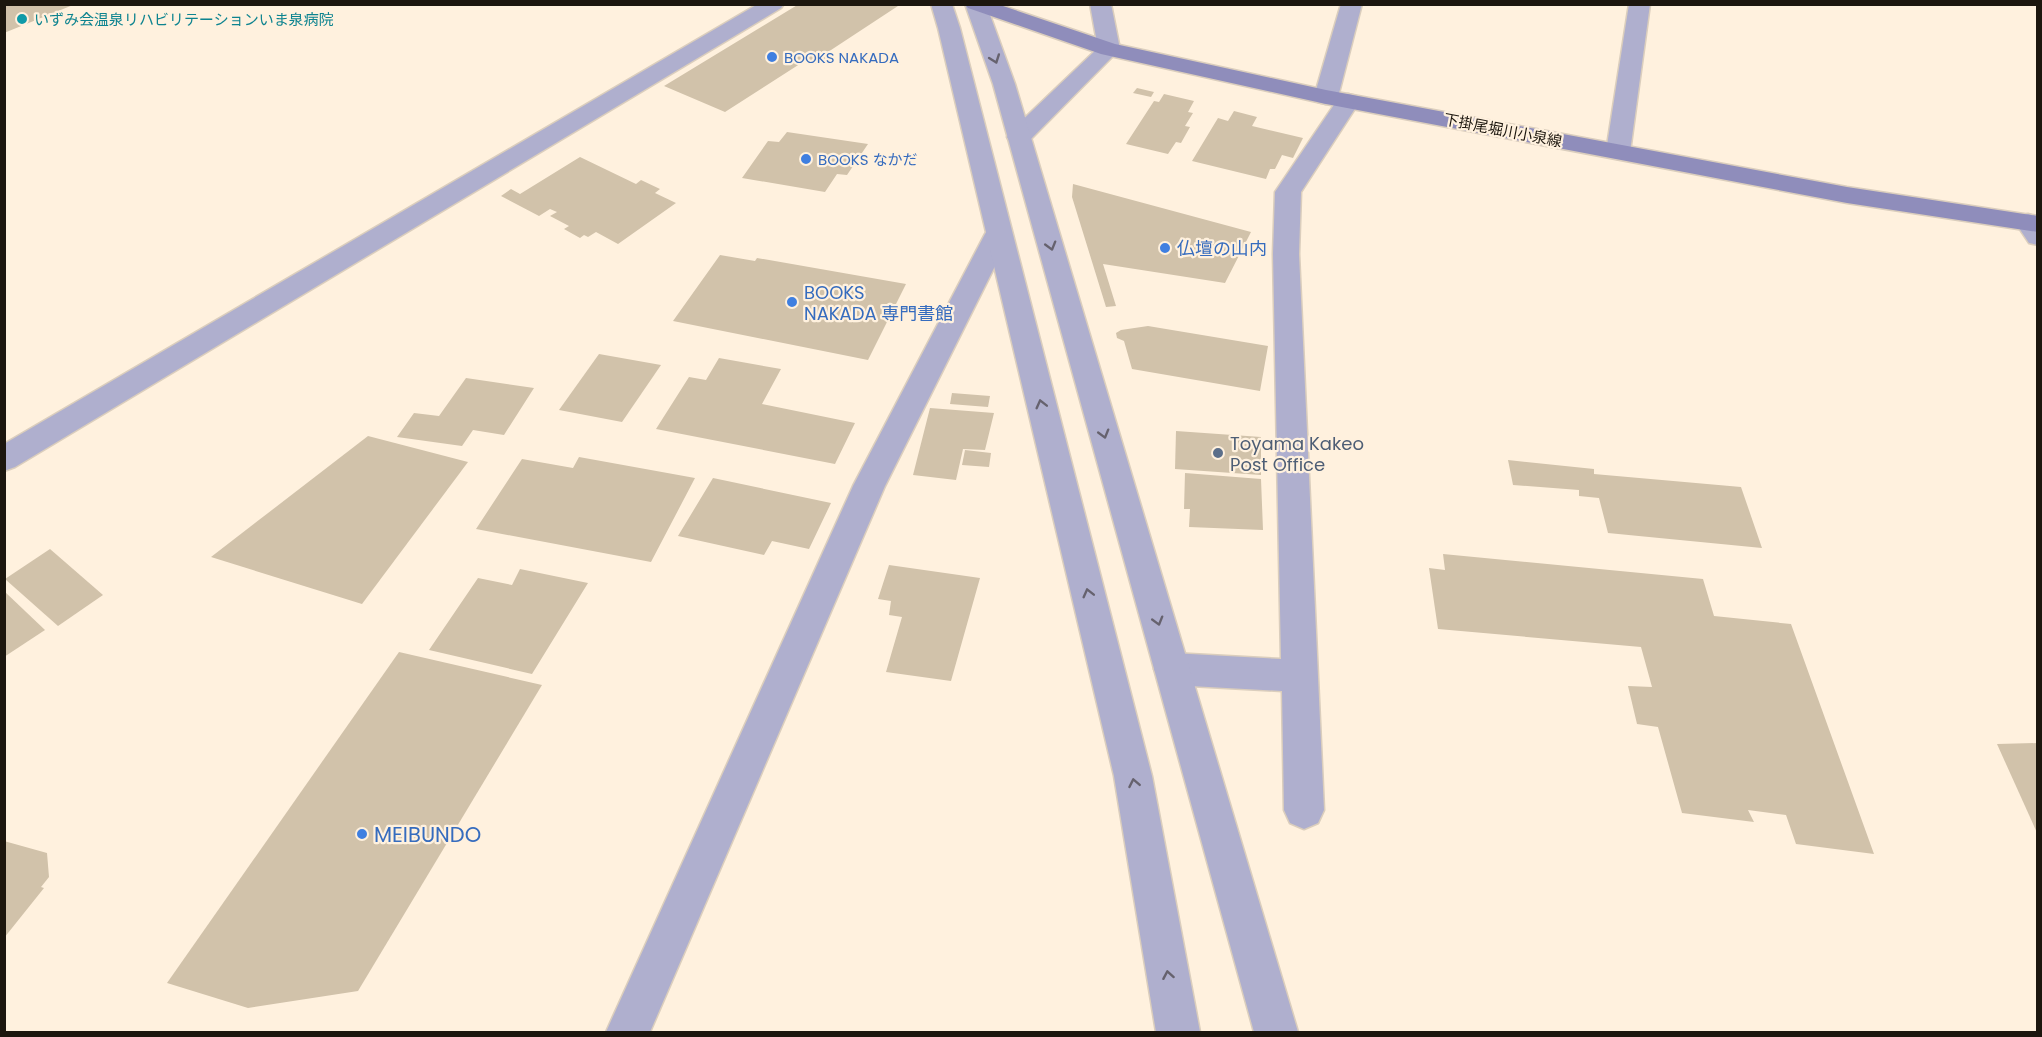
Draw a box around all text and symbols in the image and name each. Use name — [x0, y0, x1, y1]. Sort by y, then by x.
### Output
place label: いずみ会温泉リハビリテーションいま泉病院 — [34, 9, 334, 30]
marker: いずみ会温泉リハビリテーションいま泉病院 — [15, 12, 29, 26]
place label: BOOKS NAKADA — [784, 47, 899, 68]
marker: BOOKS NAKADA — [765, 50, 779, 64]
one-way arrow — [987, 54, 1000, 64]
street label: 下掛尾堀川小泉線 — [1442, 108, 1564, 152]
place label: BOOKS なかだ — [818, 149, 918, 170]
marker: BOOKS なかだ — [799, 152, 813, 166]
place label: 仏壇の山内 — [1177, 236, 1267, 261]
one-way arrow — [1043, 241, 1056, 251]
marker: 仏壇の山内 — [1158, 241, 1172, 255]
place label: BOOKS NAKADA 専門書館 — [804, 280, 953, 326]
marker: BOOKS NAKADA 専門書館 — [785, 295, 799, 309]
one-way arrow — [1035, 399, 1048, 409]
one-way arrow — [1097, 429, 1110, 439]
place label: Toyama Kakeo Post Office — [1230, 431, 1364, 477]
marker: Toyama Kakeo Post Office — [1211, 446, 1225, 460]
one-way arrow — [1082, 589, 1095, 599]
one-way arrow — [1151, 615, 1163, 626]
one-way arrow — [1129, 778, 1141, 787]
place label: MEIBUNDO — [374, 820, 481, 849]
marker: MEIBUNDO — [355, 827, 369, 841]
one-way arrow — [1162, 970, 1175, 980]

